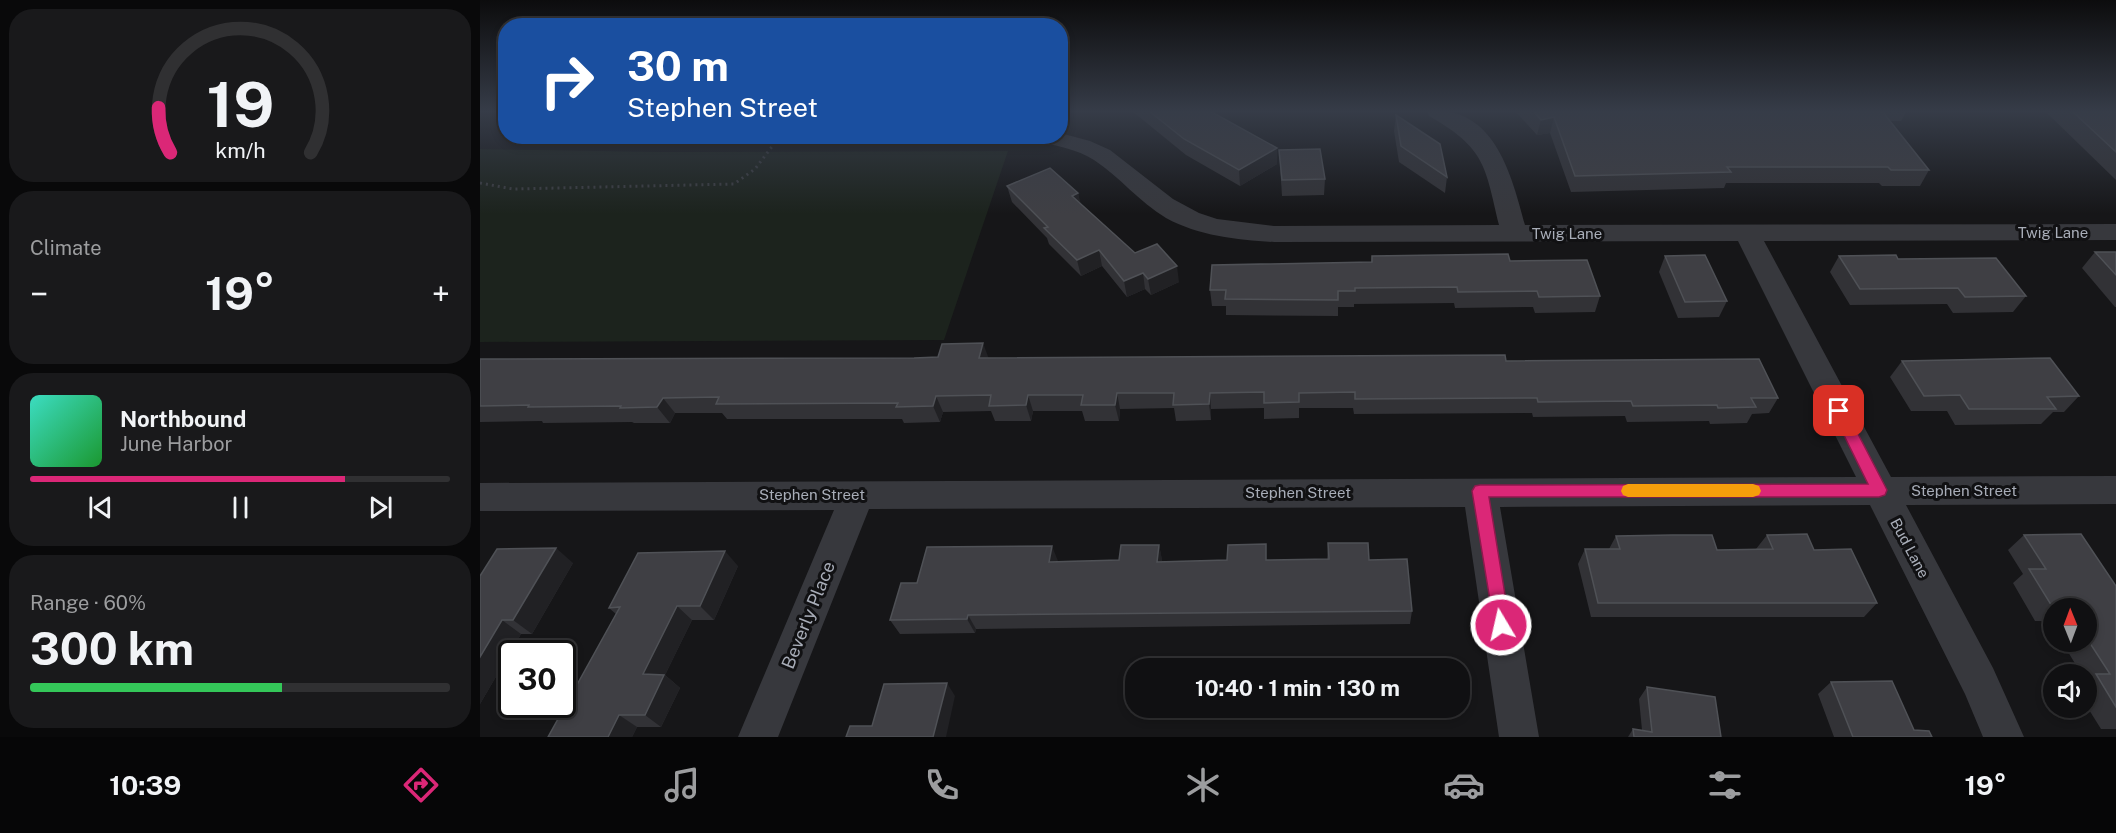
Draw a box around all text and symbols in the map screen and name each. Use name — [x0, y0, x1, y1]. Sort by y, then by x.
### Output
text: 30 m — [627, 41, 729, 90]
icon: right — [528, 42, 606, 120]
text: 19 — [206, 68, 274, 141]
text: Stephen Street — [627, 91, 818, 123]
text: km/h — [215, 138, 265, 163]
street label: Twig Lane — [2018, 224, 2088, 241]
street label: Twig Lane — [1532, 225, 1602, 242]
text: Climate — [30, 236, 102, 260]
text: 19° — [205, 267, 275, 320]
text: − — [30, 275, 48, 313]
text: + — [432, 275, 450, 313]
pin — [1813, 385, 1864, 436]
icon: arrive — [1822, 394, 1855, 427]
text: Northbound — [120, 406, 246, 432]
text: June Harbor — [120, 432, 232, 456]
street label: Stephen Street — [1911, 482, 2017, 499]
street label: Stephen Street — [1245, 484, 1351, 501]
street label: Stephen Street — [759, 486, 865, 503]
icon: previous — [84, 491, 117, 524]
icon: pause — [224, 491, 257, 524]
icon: next — [364, 491, 397, 524]
street label: Bud Lane — [1887, 515, 1933, 581]
street label: Beverly Place — [777, 558, 839, 672]
text: Range · 60% — [30, 591, 146, 615]
position arrow — [1469, 593, 1533, 657]
north arrow — [2043, 598, 2097, 652]
map controls — [2043, 598, 2097, 718]
text: 300 km — [30, 622, 194, 675]
speed limit sign: 30 — [498, 640, 576, 718]
button: sound — [2043, 664, 2097, 718]
text: 10:40 · 1 min · 130 m — [1195, 675, 1400, 701]
icon: directions — [400, 764, 442, 806]
icon: music — [661, 764, 703, 806]
icon: phone — [921, 764, 963, 806]
icon: climate — [1182, 764, 1224, 806]
icon: car — [1443, 764, 1485, 806]
icon: filters — [1704, 764, 1746, 806]
text: 10:39 — [109, 769, 181, 801]
text: 19° — [1964, 769, 2007, 801]

